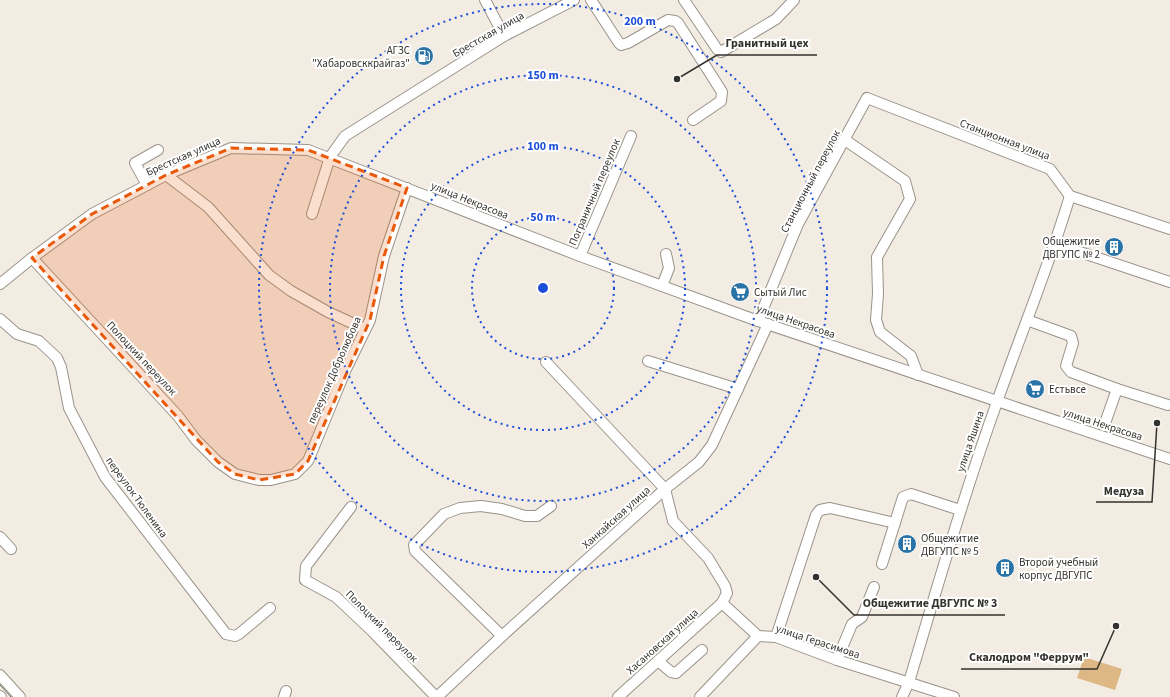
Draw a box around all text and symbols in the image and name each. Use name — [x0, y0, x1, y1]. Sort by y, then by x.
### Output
street label: Брестская улица — [450, 8, 527, 61]
text: 200 m — [624, 13, 656, 30]
callout: Гранитный цех — [717, 31, 817, 55]
text: Гранитный цех — [725, 35, 809, 52]
place label: АГЗС "Хабаровсккрайгаз" — [312, 43, 410, 71]
fuel station icon: АГЗС "Хабаровсккрайгаз" — [413, 45, 435, 67]
text: 150 m — [527, 67, 559, 84]
street label: Станционная улица — [958, 115, 1052, 164]
street label: Станционный переулок — [777, 127, 844, 235]
street label: Брестская улица — [143, 133, 223, 180]
street label: Пограничный переулок — [565, 136, 624, 248]
text: 100 m — [527, 138, 559, 155]
street label: улица Некрасова — [429, 178, 511, 223]
text: 50 m — [530, 209, 556, 226]
place label: Общежитие ДВГУПС № 2 — [1042, 234, 1101, 262]
building icon: Общежитие ДВГУПС № 2 — [1103, 236, 1125, 258]
centre of rings — [536, 281, 550, 295]
supermarket icon: Сытый Лис — [729, 281, 751, 303]
place label: Сытый Лис — [754, 285, 807, 300]
street label: улица Некрасова — [754, 301, 837, 342]
street label: переулок Добролюбова — [304, 314, 365, 426]
street label: Полоцкий переулок — [103, 318, 180, 399]
supermarket icon: Естьвсе — [1024, 378, 1046, 400]
place label: Естьвсе — [1049, 382, 1086, 397]
street label: улица Некрасова — [1061, 405, 1144, 444]
street label: улица Яшина — [953, 409, 988, 474]
street label: переулок Тюленина — [102, 454, 171, 541]
callout: Медуза — [1096, 478, 1152, 502]
street label: Ханкайская улица — [579, 483, 654, 552]
text: Медуза — [1104, 483, 1144, 500]
place label: Общежитие ДВГУПС № 5 — [921, 531, 979, 559]
building icon: Общежитие ДВГУПС № 5 — [896, 533, 918, 555]
place label: Второй учебный корпус ДВГУПС — [1019, 555, 1098, 583]
building icon: Второй учебный корпус ДВГУПС — [994, 557, 1016, 579]
street label: Полоцкий переулок — [342, 587, 421, 666]
callout: Общежитие ДВГУПС № 3 — [854, 591, 1005, 615]
text: Общежитие ДВГУПС № 3 — [863, 595, 997, 612]
street label: Хасановская улица — [623, 605, 701, 678]
street label: улица Герасимова — [774, 621, 862, 662]
callout: Скалодром "Феррум" — [961, 645, 1097, 669]
text: Скалодром "Феррум" — [969, 649, 1089, 666]

